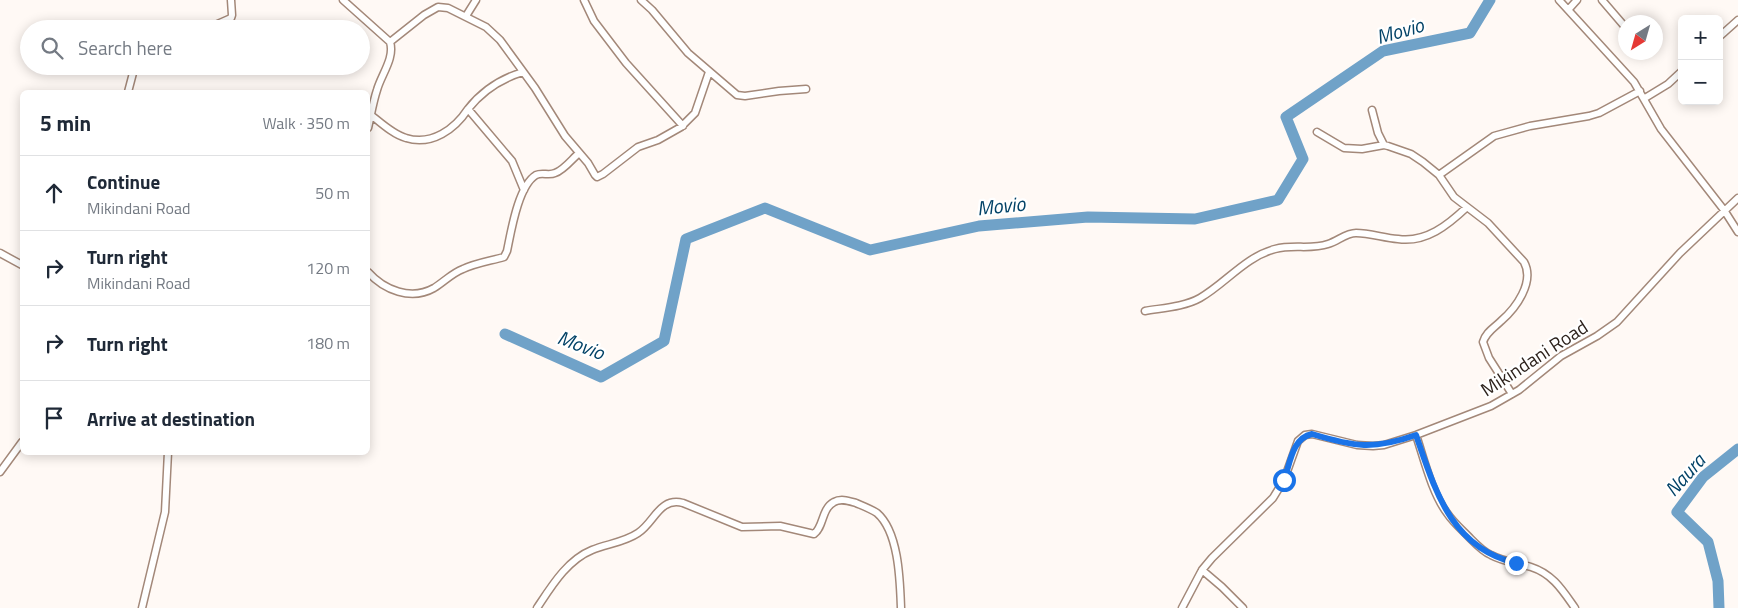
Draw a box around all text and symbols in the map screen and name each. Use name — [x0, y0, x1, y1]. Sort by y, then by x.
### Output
water label: Movio — [1372, 9, 1428, 52]
north arrow — [1618, 15, 1663, 60]
map controls — [1678, 15, 1723, 105]
button: + — [1678, 15, 1723, 60]
search box — [20, 20, 370, 75]
text: Search here — [78, 33, 172, 62]
icon: search — [38, 34, 66, 62]
button: − — [1678, 60, 1723, 105]
text: 5 min — [40, 107, 91, 139]
text: Walk · 350 m — [262, 111, 350, 135]
text: Continue — [87, 167, 160, 196]
icon: ahead — [40, 179, 68, 207]
text: 50 m — [315, 181, 350, 205]
water label: Movio — [975, 187, 1028, 223]
text: Mikindani Road — [87, 196, 190, 220]
text: Turn right — [87, 242, 168, 271]
icon: right — [40, 254, 68, 282]
text: 120 m — [306, 256, 350, 280]
text: Mikindani Road — [87, 271, 190, 295]
street label: Mikindani Road — [1474, 312, 1593, 403]
water label: Movio — [553, 321, 610, 368]
icon: right — [40, 329, 68, 357]
text: Turn right — [87, 329, 168, 358]
text: 180 m — [306, 331, 350, 355]
icon: arrive — [40, 404, 68, 432]
text: Arrive at destination — [87, 404, 255, 433]
water label: Naura — [1657, 446, 1713, 503]
route start — [1273, 469, 1296, 492]
route end — [1505, 552, 1528, 575]

